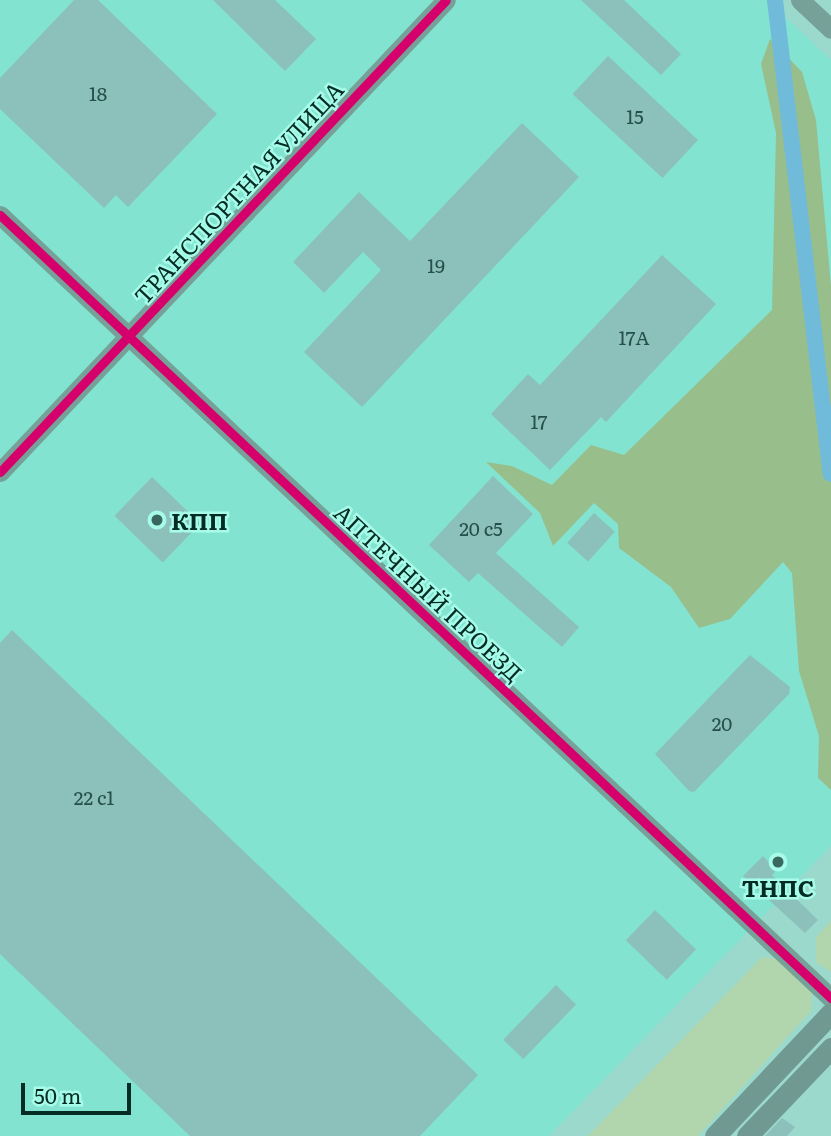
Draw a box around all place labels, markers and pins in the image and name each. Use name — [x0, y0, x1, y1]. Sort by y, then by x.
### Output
place label: КПП — [171, 506, 228, 534]
marker: КПП — [149, 512, 165, 528]
marker: ТНПС — [770, 854, 786, 870]
place label: ТНПС — [742, 873, 814, 901]

